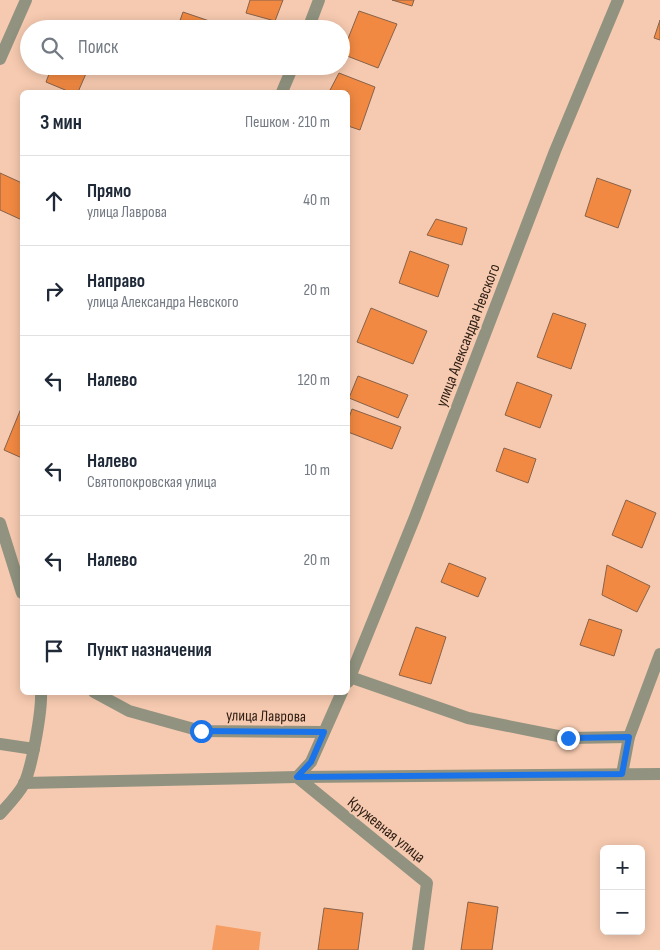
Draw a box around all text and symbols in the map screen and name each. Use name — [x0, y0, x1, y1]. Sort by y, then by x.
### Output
search box — [20, 20, 350, 75]
icon: search — [38, 34, 66, 62]
text: Поиск — [78, 36, 118, 59]
text: 3 мин — [40, 110, 82, 135]
text: Пешком · 210 m — [245, 113, 330, 132]
text: Прямо — [87, 180, 131, 203]
icon: ahead — [40, 187, 68, 215]
text: 40 m — [303, 191, 330, 210]
text: улица Лаврова — [87, 203, 167, 222]
street label: улица Александра Невского — [432, 261, 504, 410]
text: Направо — [87, 270, 145, 293]
icon: right — [40, 277, 68, 305]
text: 20 m — [303, 281, 330, 300]
text: улица Александра Невского — [87, 293, 239, 312]
icon: left — [40, 367, 68, 395]
text: Налево — [87, 369, 137, 392]
text: 120 m — [298, 371, 330, 390]
text: Налево — [87, 450, 137, 473]
icon: left — [40, 457, 68, 485]
text: 10 m — [304, 461, 330, 480]
text: Святопокровская улица — [87, 473, 217, 492]
icon: left — [40, 547, 68, 575]
text: Налево — [87, 549, 137, 572]
text: 20 m — [303, 551, 330, 570]
icon: arrive — [40, 637, 68, 665]
text: Пункт назначения — [87, 639, 212, 662]
street label: улица Лаврова — [226, 706, 306, 727]
route start — [190, 720, 213, 743]
route end — [557, 727, 580, 750]
street label: Кружевная улица — [343, 793, 429, 867]
map controls — [600, 845, 645, 935]
button: + — [600, 845, 645, 890]
button: − — [600, 890, 645, 935]

